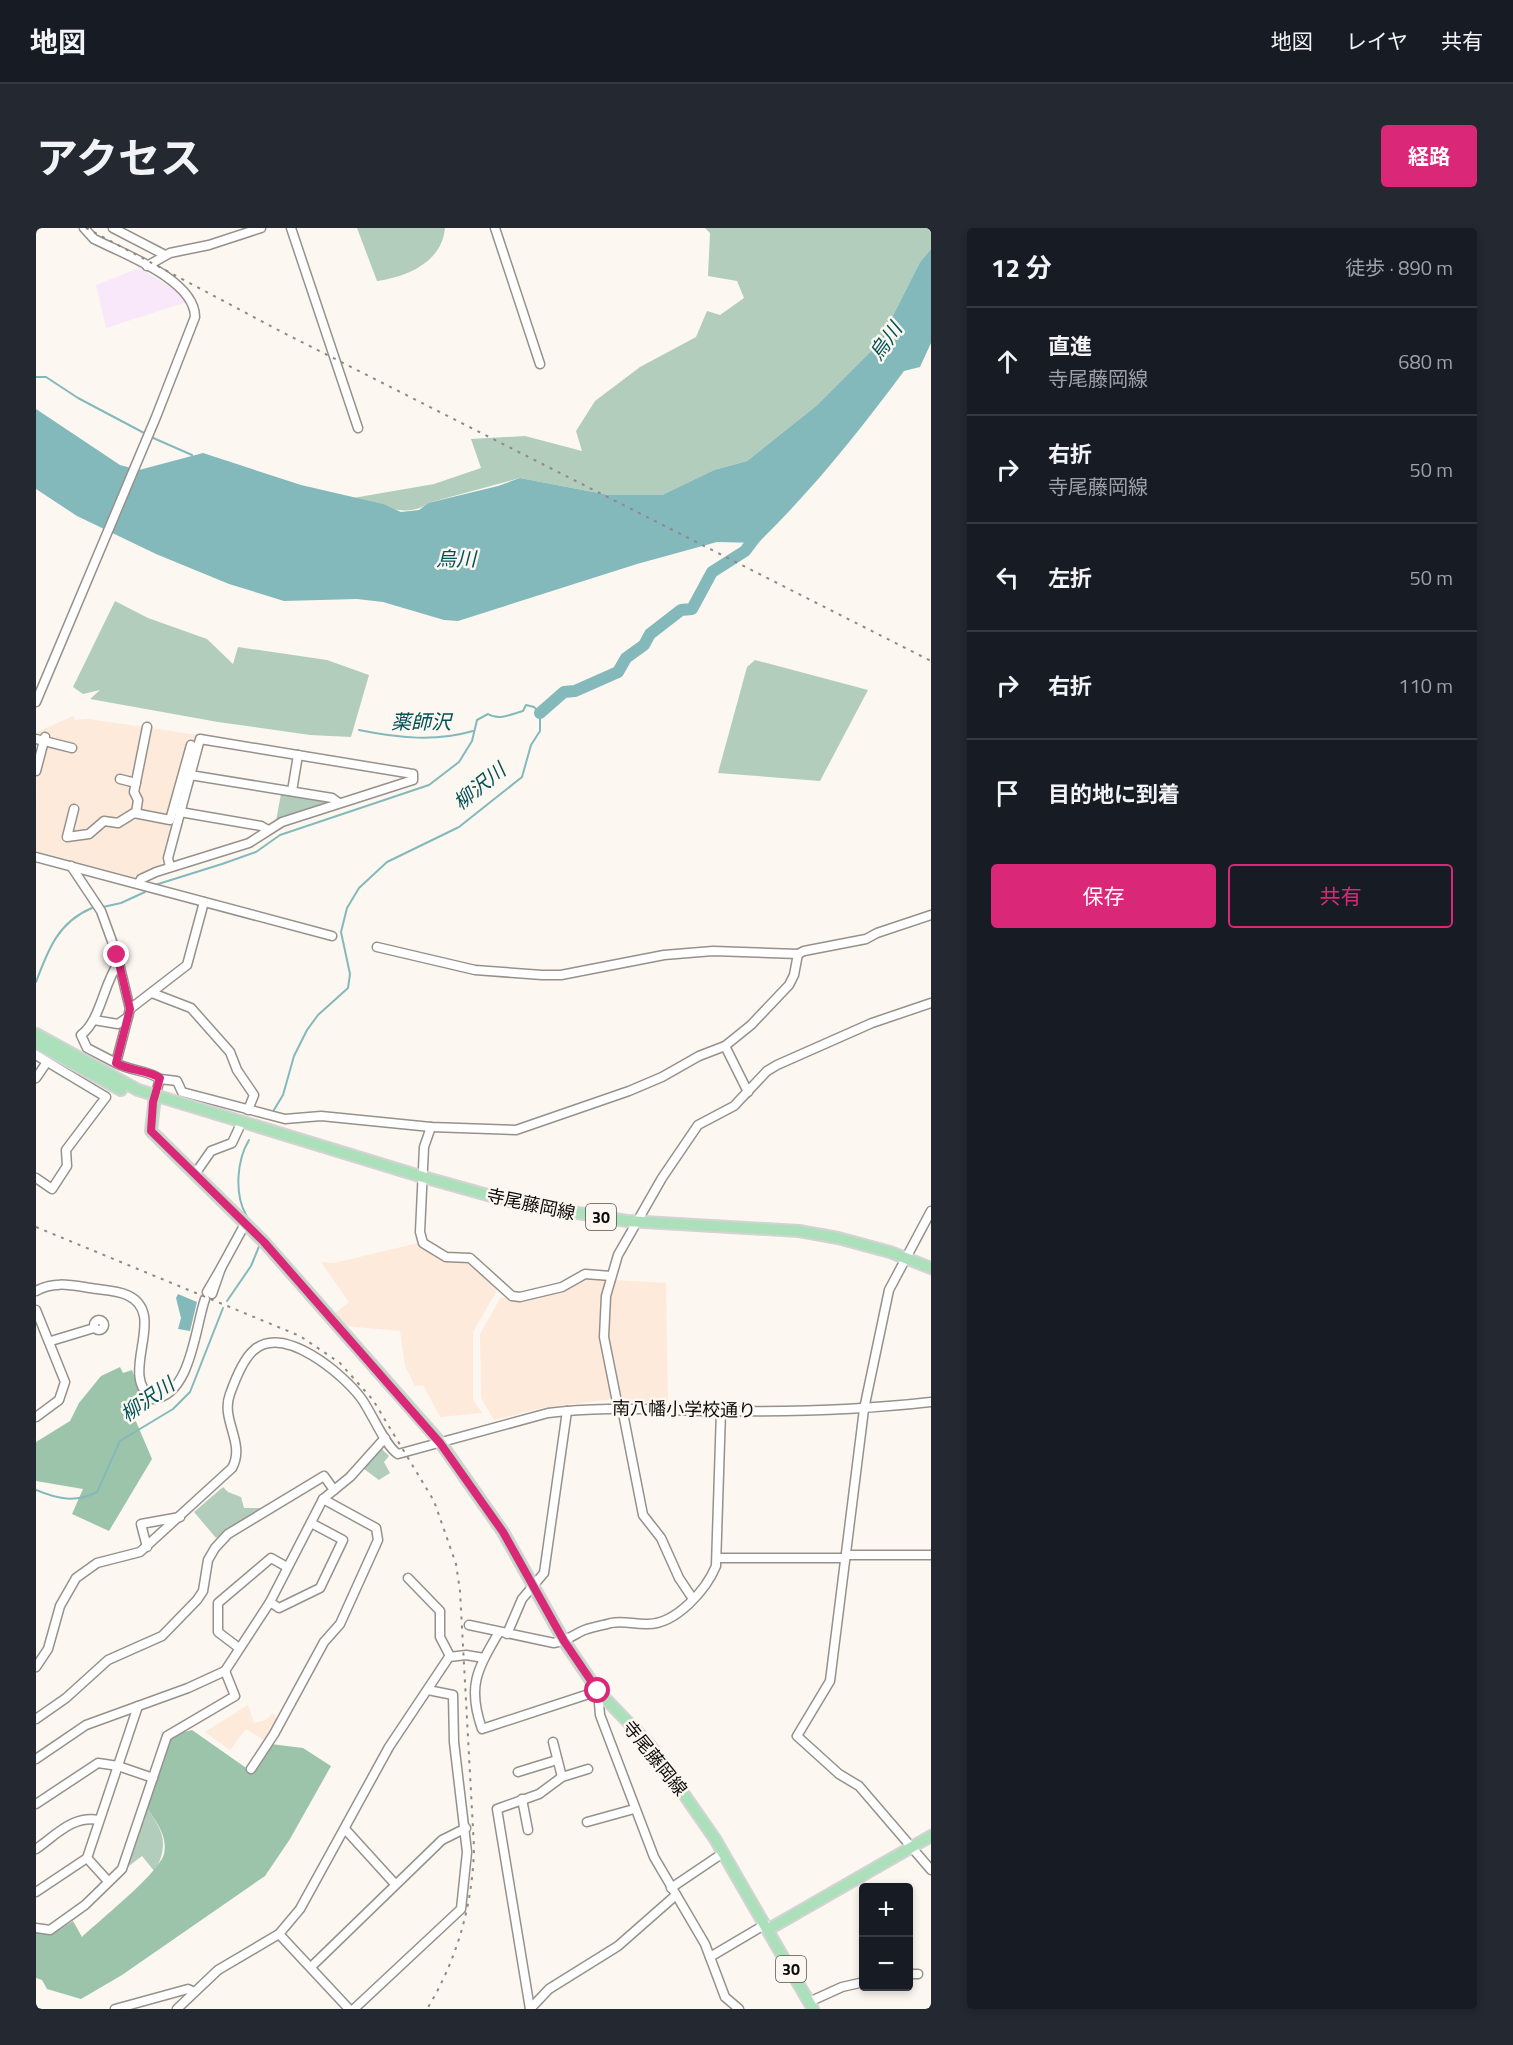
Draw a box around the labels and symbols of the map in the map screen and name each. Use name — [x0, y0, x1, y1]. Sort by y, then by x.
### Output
water label: 烏川 — [861, 314, 910, 366]
water label: 烏川 — [436, 543, 478, 574]
water label: 薬師沢 — [391, 706, 454, 737]
water label: 柳沢川 — [446, 754, 514, 817]
route end — [103, 941, 129, 967]
street label: 寺尾藤岡線 — [484, 1181, 578, 1227]
road number: 30 — [586, 1204, 616, 1230]
water label: 柳沢川 — [114, 1368, 182, 1429]
street label: 南八幡小学校通り — [612, 1394, 756, 1424]
route start — [584, 1677, 610, 1703]
street label: 寺尾藤岡線 — [616, 1715, 694, 1801]
road number: 30 — [776, 1956, 806, 1982]

